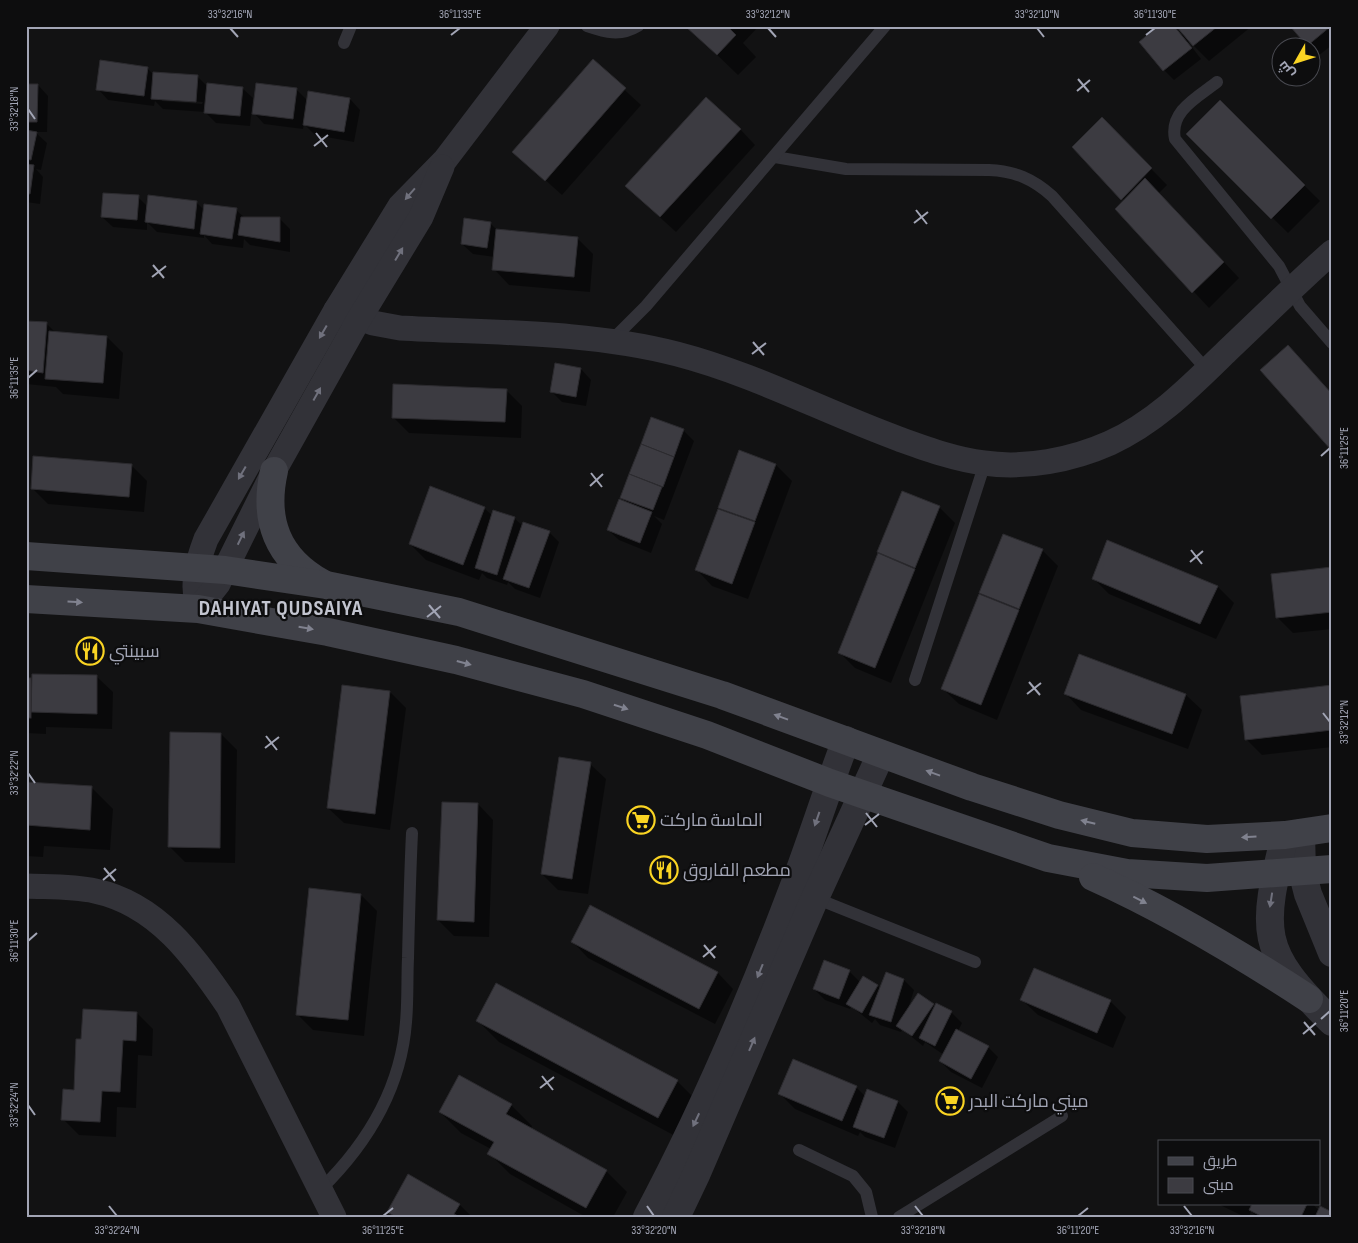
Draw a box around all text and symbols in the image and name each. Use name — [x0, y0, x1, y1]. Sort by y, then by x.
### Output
text: 33°32'16"N — [208, 7, 252, 22]
text: 36°11'35"E — [439, 7, 481, 22]
text: 33°32'12"N — [746, 7, 790, 22]
text: 33°32'10"N — [1015, 7, 1059, 22]
text: 36°11'30"E — [1134, 7, 1176, 22]
north arrow — [1270, 38, 1320, 88]
text: ش — [1274, 58, 1299, 82]
text: 33°32'18"N — [7, 87, 22, 131]
one-way arrow — [404, 188, 415, 201]
one-way arrow — [394, 247, 403, 260]
one-way arrow — [319, 325, 328, 338]
text: 36°11'35"E — [7, 357, 22, 399]
one-way arrow — [313, 387, 321, 402]
text: 36°11'25"E — [1337, 427, 1352, 469]
one-way arrow — [238, 466, 247, 479]
one-way arrow — [237, 531, 245, 545]
district label: DAHIYAT QUDSAIYA — [199, 595, 363, 622]
one-way arrow — [67, 598, 83, 606]
one-way arrow — [298, 625, 314, 633]
restaurant icon: سبينتي — [75, 636, 105, 666]
place label: سبينتي — [109, 641, 160, 665]
one-way arrow — [457, 659, 472, 667]
text: 33°32'12"N — [1337, 700, 1352, 744]
one-way arrow — [613, 704, 628, 711]
one-way arrow — [773, 713, 788, 720]
text: 33°32'22"N — [7, 750, 22, 796]
one-way arrow — [925, 769, 940, 777]
supermarket icon: الماسة ماركت — [626, 805, 656, 835]
place label: الماسة ماركت — [660, 810, 763, 831]
one-way arrow — [813, 812, 821, 827]
one-way arrow — [1080, 818, 1095, 826]
one-way arrow — [1240, 834, 1256, 842]
restaurant icon: مطعم الفاروق — [649, 855, 679, 885]
place label: مطعم الفاروق — [683, 860, 791, 882]
one-way arrow — [1266, 892, 1274, 908]
one-way arrow — [1133, 896, 1148, 904]
text: 36°11'30"E — [7, 920, 22, 962]
one-way arrow — [755, 964, 763, 978]
text: 36°11'20"E — [1337, 990, 1352, 1032]
one-way arrow — [749, 1037, 757, 1051]
text: 33°32'24"N — [7, 1082, 22, 1128]
supermarket icon: ميني ماركت البدر — [935, 1086, 965, 1116]
place label: ميني ماركت البدر — [968, 1091, 1089, 1115]
one-way arrow — [691, 1113, 699, 1127]
legend — [1158, 1140, 1320, 1206]
text: طريق — [1203, 1152, 1237, 1171]
text: مبنى — [1203, 1176, 1234, 1195]
text: 33°32'24"N — [94, 1223, 140, 1238]
text: 36°11'25"E — [362, 1223, 404, 1238]
text: 33°32'20"N — [631, 1223, 677, 1238]
text: 33°32'18"N — [901, 1223, 945, 1238]
text: 36°11'20"E — [1057, 1223, 1099, 1238]
text: 33°32'16"N — [1170, 1223, 1214, 1238]

